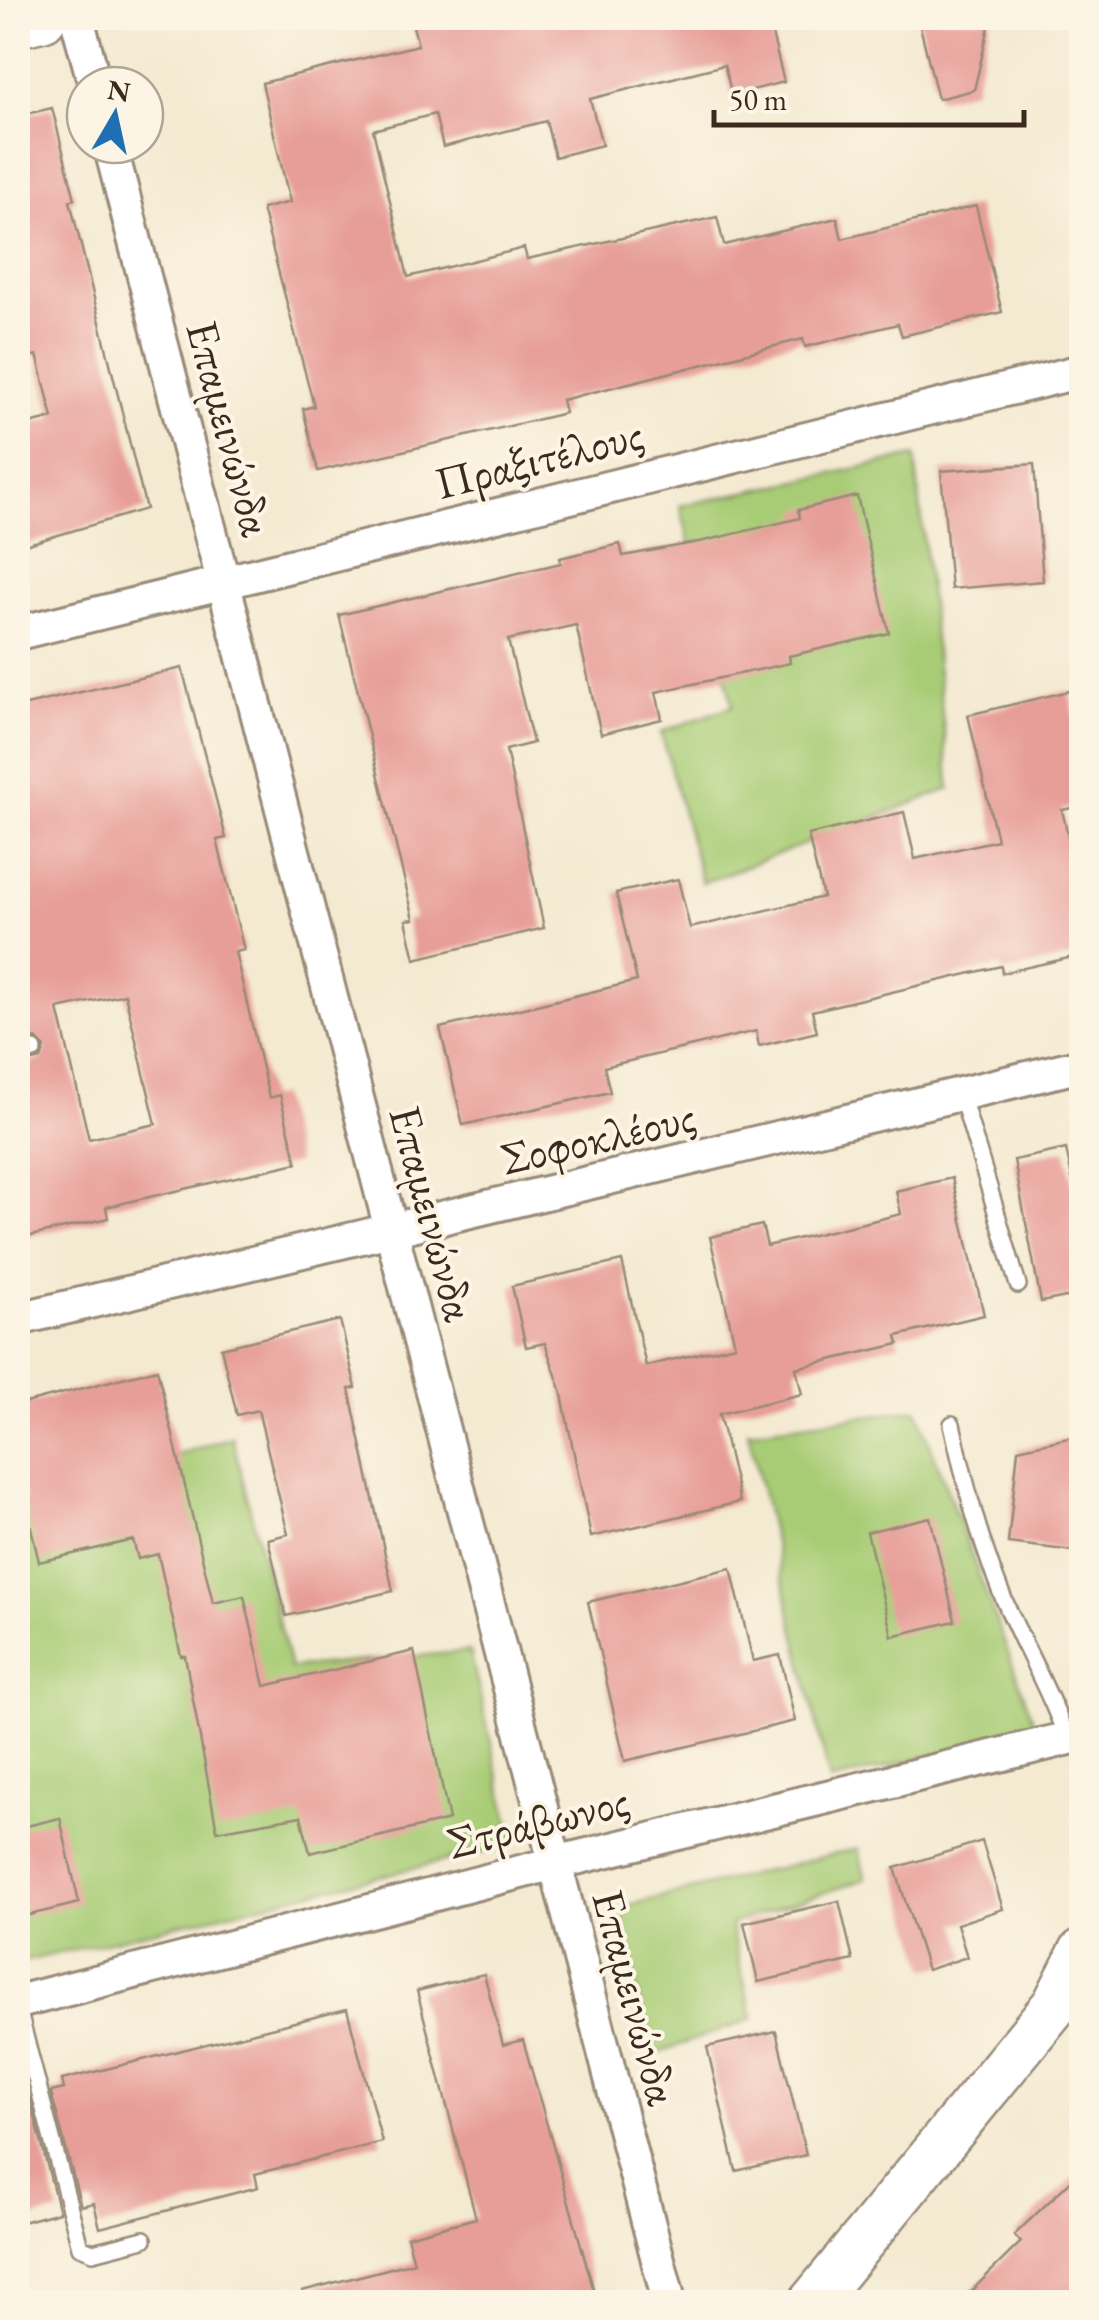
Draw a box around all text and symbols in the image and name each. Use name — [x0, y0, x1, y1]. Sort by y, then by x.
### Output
north arrow — [65, 65, 165, 165]
scale bar — [714, 65, 1024, 127]
text: N — [105, 71, 133, 110]
text: 50 m — [729, 80, 787, 119]
street label: Επαμεινώνδα — [174, 314, 287, 542]
street label: Πραξιτέλους — [429, 404, 649, 512]
street label: Σοφοκλέους — [495, 1087, 701, 1187]
street label: Επαμεινώνδα — [377, 1099, 490, 1327]
street label: Στράβωνος — [441, 1770, 635, 1872]
street label: Επαμεινώνδα — [580, 1883, 693, 2111]

